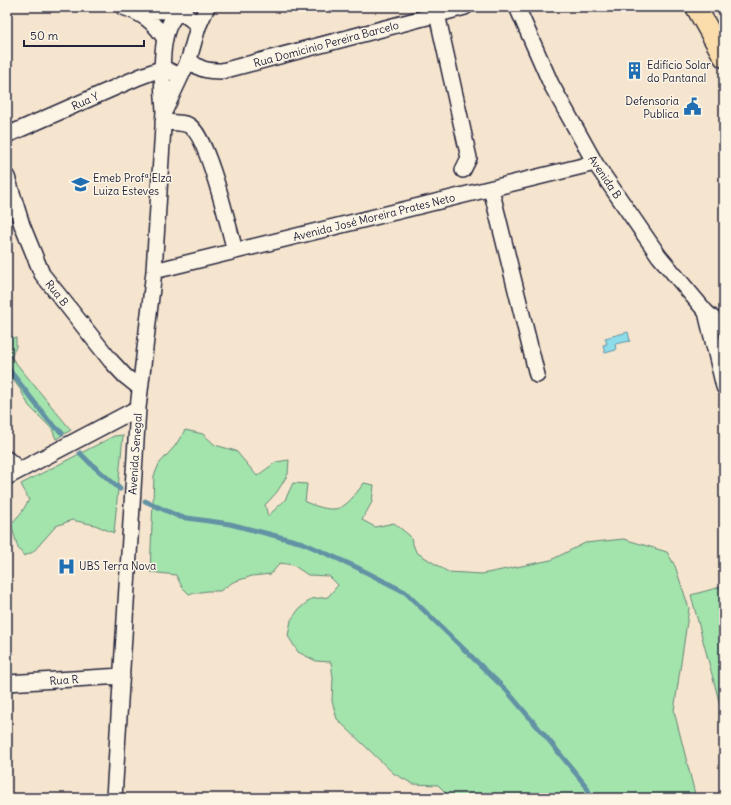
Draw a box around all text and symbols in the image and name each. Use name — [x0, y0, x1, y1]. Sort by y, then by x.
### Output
street label: Rua Domicinio Pereira Barcelo — [252, 18, 400, 70]
scale bar — [24, 22, 144, 48]
text: 50 m — [30, 28, 59, 43]
place label: Edifício Solar do Pantanal — [647, 58, 711, 85]
building icon: Edifício Solar do Pantanal — [624, 61, 644, 81]
street label: Rua Y — [69, 89, 101, 113]
place label: Defensoria Publica — [625, 94, 679, 121]
public building icon: Defensoria Publica — [682, 97, 702, 117]
street label: Avenida B — [585, 152, 625, 202]
place label: Emeb Profª Elza Luiza Esteves — [93, 171, 172, 198]
school or university icon: Emeb Profª Elza Luiza Esteves — [70, 174, 90, 194]
street label: Avenida José Moreira Prates Neto — [292, 190, 456, 244]
street label: Rua B — [42, 277, 72, 309]
street label: Avenida Senegal — [125, 413, 145, 495]
hospital icon: UBS Terra Nova — [56, 556, 76, 576]
place label: UBS Terra Nova — [79, 559, 156, 573]
street label: Rua R — [49, 672, 79, 688]

